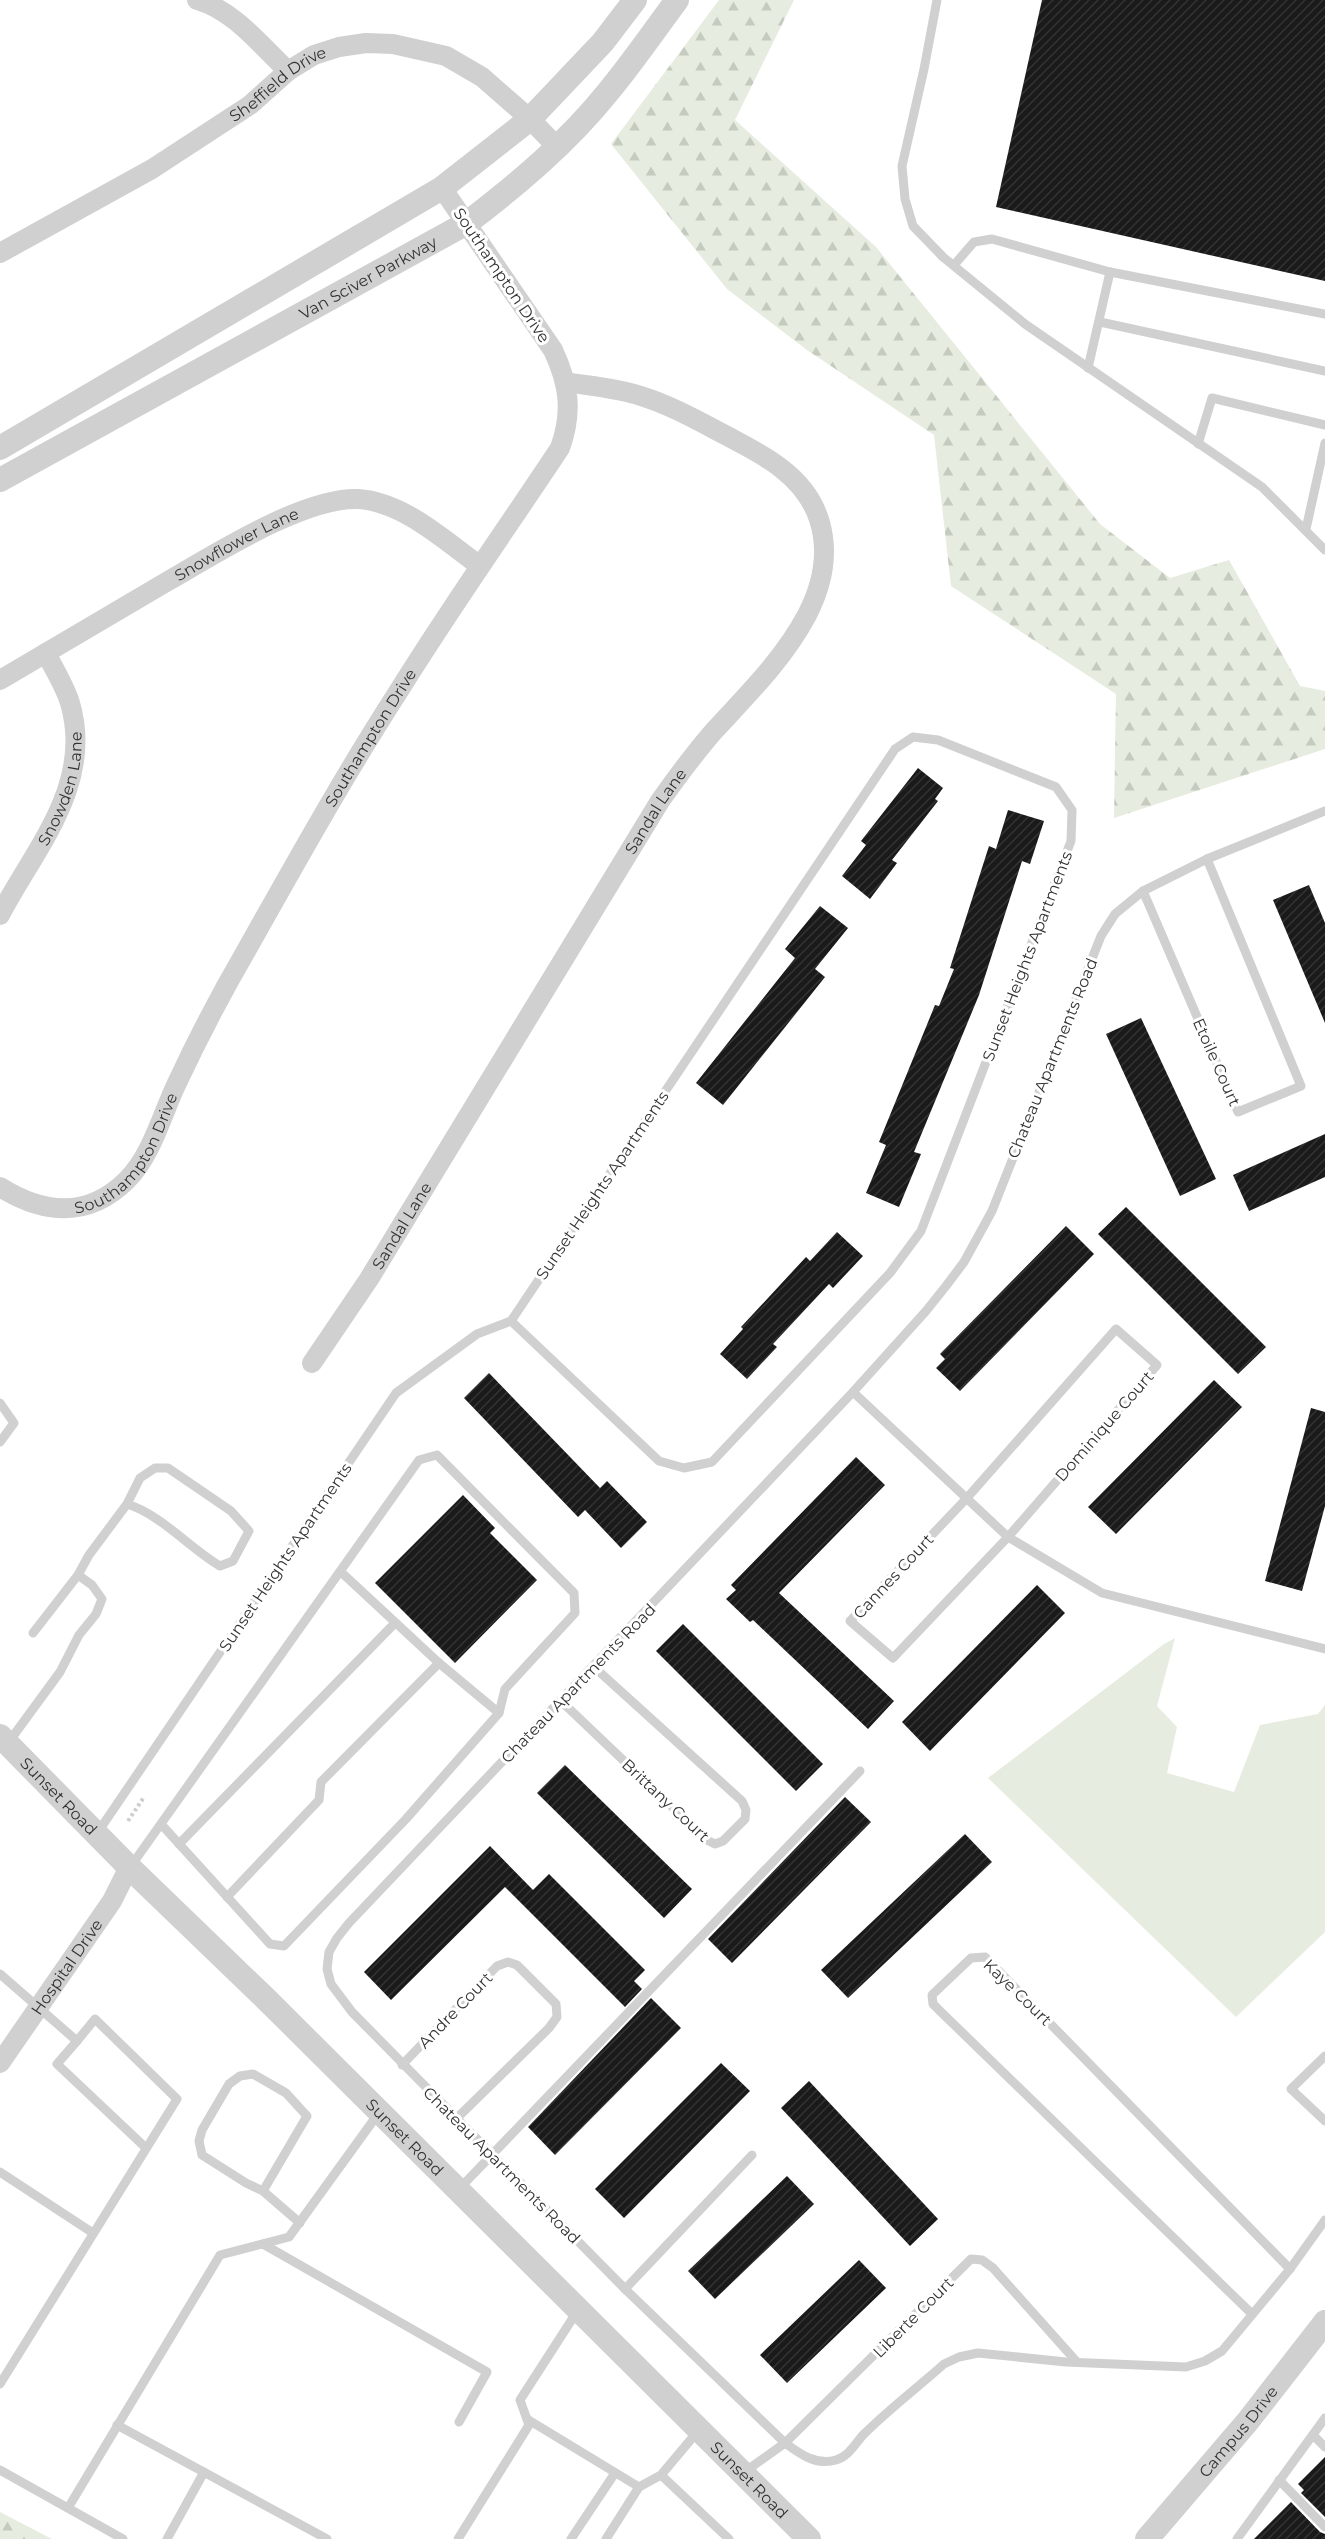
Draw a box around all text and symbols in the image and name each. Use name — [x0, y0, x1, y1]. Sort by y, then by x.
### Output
street label: Sheffield Drive — [226, 43, 329, 126]
street label: Southampton Drive — [449, 204, 554, 346]
street label: Van Sciver Parkway — [296, 232, 441, 323]
street label: Snowflower Lane — [171, 504, 301, 585]
street label: Southampton Drive — [321, 665, 420, 810]
street label: Snowden Lane — [34, 731, 86, 849]
street label: Sandal Lane — [621, 765, 690, 858]
street label: Sunset Heights Apartments — [979, 848, 1076, 1064]
street label: Chateau Apartments Road — [1004, 955, 1101, 1161]
street label: Etoile Court — [1189, 1015, 1245, 1109]
street label: Sunset Heights Apartments — [532, 1087, 673, 1283]
street label: Southampton Drive — [73, 1090, 181, 1218]
street label: Sandal Lane — [368, 1179, 436, 1273]
street label: Dominique Court — [1051, 1367, 1158, 1485]
street label: Sunset Heights Apartments — [215, 1459, 356, 1655]
street label: Cannes Court — [849, 1530, 938, 1623]
street label: Chateau Apartments Road — [497, 1600, 660, 1767]
street label: Sunset Road — [16, 1753, 101, 1839]
street label: Brittany Court — [618, 1755, 714, 1846]
street label: Hospital Drive — [27, 1916, 107, 2019]
street label: Kaye Court — [980, 1955, 1056, 2030]
street label: Andre Court — [414, 1968, 497, 2052]
street label: Chateau Apartments Road — [419, 2083, 584, 2248]
street label: Sunset Road — [362, 2095, 447, 2180]
street label: Liberte Court — [869, 2273, 958, 2362]
street label: Campus Drive — [1195, 2382, 1282, 2481]
street label: Sunset Road — [706, 2438, 792, 2523]

